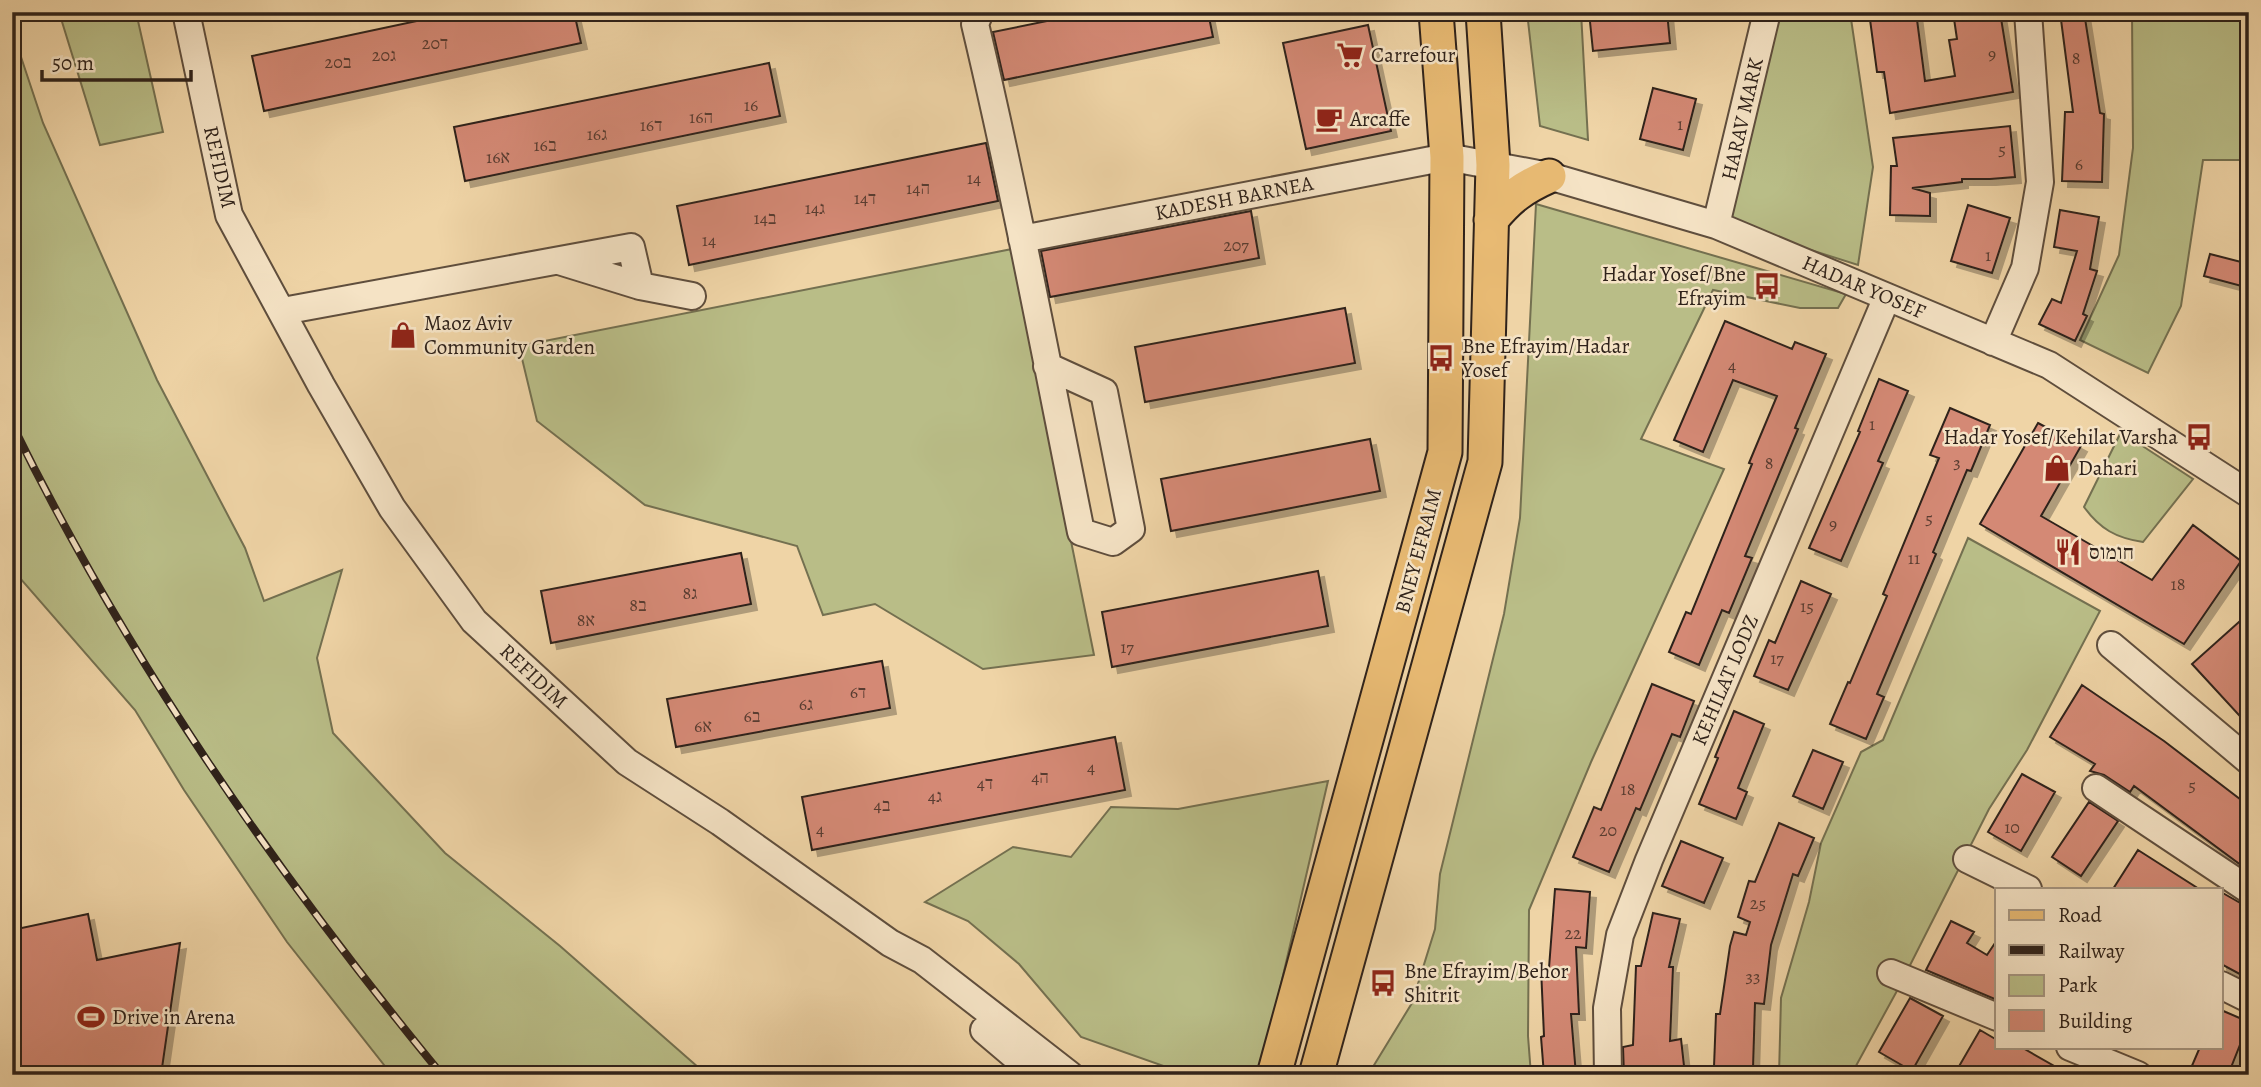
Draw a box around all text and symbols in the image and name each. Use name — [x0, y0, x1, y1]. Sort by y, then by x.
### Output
house number: 20ד — [422, 31, 448, 55]
scale bar — [42, 38, 191, 82]
supermarket icon: Carrefour — [1335, 40, 1365, 70]
place label: Carrefour — [1371, 41, 1456, 69]
house number: 9 — [1988, 42, 1996, 66]
house number: 20ג — [372, 43, 396, 67]
house number: 8 — [2072, 46, 2080, 70]
text: 50 m — [52, 49, 94, 77]
house number: 20ב — [325, 50, 352, 74]
street label: HARAV MARK — [1714, 55, 1770, 183]
house number: 16 — [744, 93, 758, 117]
cafe icon: Arcaffe — [1314, 104, 1344, 134]
house number: 16ה — [689, 105, 713, 129]
place label: Arcaffe — [1349, 105, 1410, 133]
house number: 1 — [1677, 112, 1683, 136]
house number: 16ד — [640, 113, 662, 137]
house number: 16ג — [587, 122, 607, 146]
street label: REFIDIM — [197, 123, 243, 211]
house number: 16ב — [533, 133, 557, 157]
house number: 5 — [1998, 137, 2006, 161]
house number: 16א — [486, 145, 510, 169]
house number: 6 — [2075, 152, 2083, 176]
house number: 14 — [967, 166, 981, 190]
street label: KADESH BARNEA — [1152, 169, 1316, 227]
house number: 14ה — [906, 176, 930, 200]
house number: 14ד — [854, 186, 876, 210]
house number: 14ג — [805, 196, 825, 220]
house number: 14ב — [754, 206, 777, 230]
house number: 14 — [702, 228, 716, 252]
house number: 207 — [1223, 233, 1249, 257]
house number: 1 — [1985, 243, 1991, 267]
street label: HADAR YOSEF — [1798, 248, 1930, 326]
place label: Hadar Yosef/Bne Efrayim — [1602, 260, 1746, 312]
bus stop icon: Hadar Yosef/Bne Efrayim — [1752, 271, 1782, 301]
place label: Maoz Aviv Community Garden — [424, 309, 595, 361]
shop icon: Maoz Aviv Community Garden — [388, 320, 418, 350]
place label: Bne Efrayim/Hadar Yosef — [1461, 332, 1630, 384]
bus stop icon: Bne Efrayim/Hadar Yosef — [1426, 343, 1456, 373]
house number: 4 — [1728, 353, 1736, 377]
house number: 1 — [1869, 412, 1875, 436]
bus stop icon: Hadar Yosef/Kehilat Varsha — [2184, 422, 2214, 452]
place label: Hadar Yosef/Kehilat Varsha — [1943, 423, 2178, 451]
house number: 3 — [1953, 450, 1961, 474]
house number: 8 — [1765, 451, 1773, 475]
shop icon: Dahari — [2042, 453, 2072, 483]
place label: Dahari — [2078, 454, 2138, 482]
street label: BNEY EFRAIM — [1388, 485, 1448, 617]
house number: 5 — [1925, 506, 1933, 530]
house number: 9 — [1829, 512, 1837, 536]
restaurant icon: חומוס — [2053, 537, 2083, 567]
place label: חומוס — [2089, 538, 2134, 566]
house number: 11 — [1908, 546, 1920, 570]
house number: 18 — [2171, 572, 2185, 596]
house number: 8ג — [683, 581, 697, 605]
house number: 8ב — [629, 593, 647, 617]
house number: 15 — [1800, 594, 1814, 618]
house number: 8א — [577, 608, 595, 632]
street label: KEHILAT LODZ — [1685, 610, 1765, 750]
house number: 17 — [1120, 635, 1134, 659]
street label: REFIDIM — [494, 637, 574, 715]
house number: 17 — [1770, 646, 1784, 670]
house number: 6ד — [850, 680, 866, 704]
house number: 6ג — [799, 692, 813, 716]
house number: 6ב — [743, 704, 761, 728]
house number: 6א — [694, 714, 712, 738]
house number: 4 — [1087, 755, 1095, 779]
house number: 4ה — [1031, 765, 1049, 789]
house number: 4ד — [977, 771, 993, 795]
house number: 5 — [2188, 773, 2196, 797]
house number: 18 — [1621, 777, 1635, 801]
house number: 4ג — [928, 784, 942, 808]
house number: 4ב — [874, 793, 891, 817]
house number: 10 — [2004, 815, 2020, 839]
house number: 4 — [816, 817, 824, 841]
house number: 20 — [1599, 818, 1617, 842]
legend — [1995, 888, 2222, 1048]
house number: 25 — [1750, 891, 1766, 915]
text: Road — [2058, 901, 2102, 929]
house number: 22 — [1564, 921, 1582, 945]
text: Railway — [2058, 937, 2125, 965]
place label: Bne Efrayim/Behor Shitrit — [1404, 957, 1569, 1009]
house number: 33 — [1746, 964, 1760, 988]
bus stop icon: Bne Efrayim/Behor Shitrit — [1368, 968, 1398, 998]
text: Park — [2058, 971, 2098, 999]
sports icon: Drive in Arena — [76, 1002, 106, 1032]
place label: Drive in Arena — [112, 1003, 235, 1031]
text: Building — [2058, 1007, 2133, 1035]

